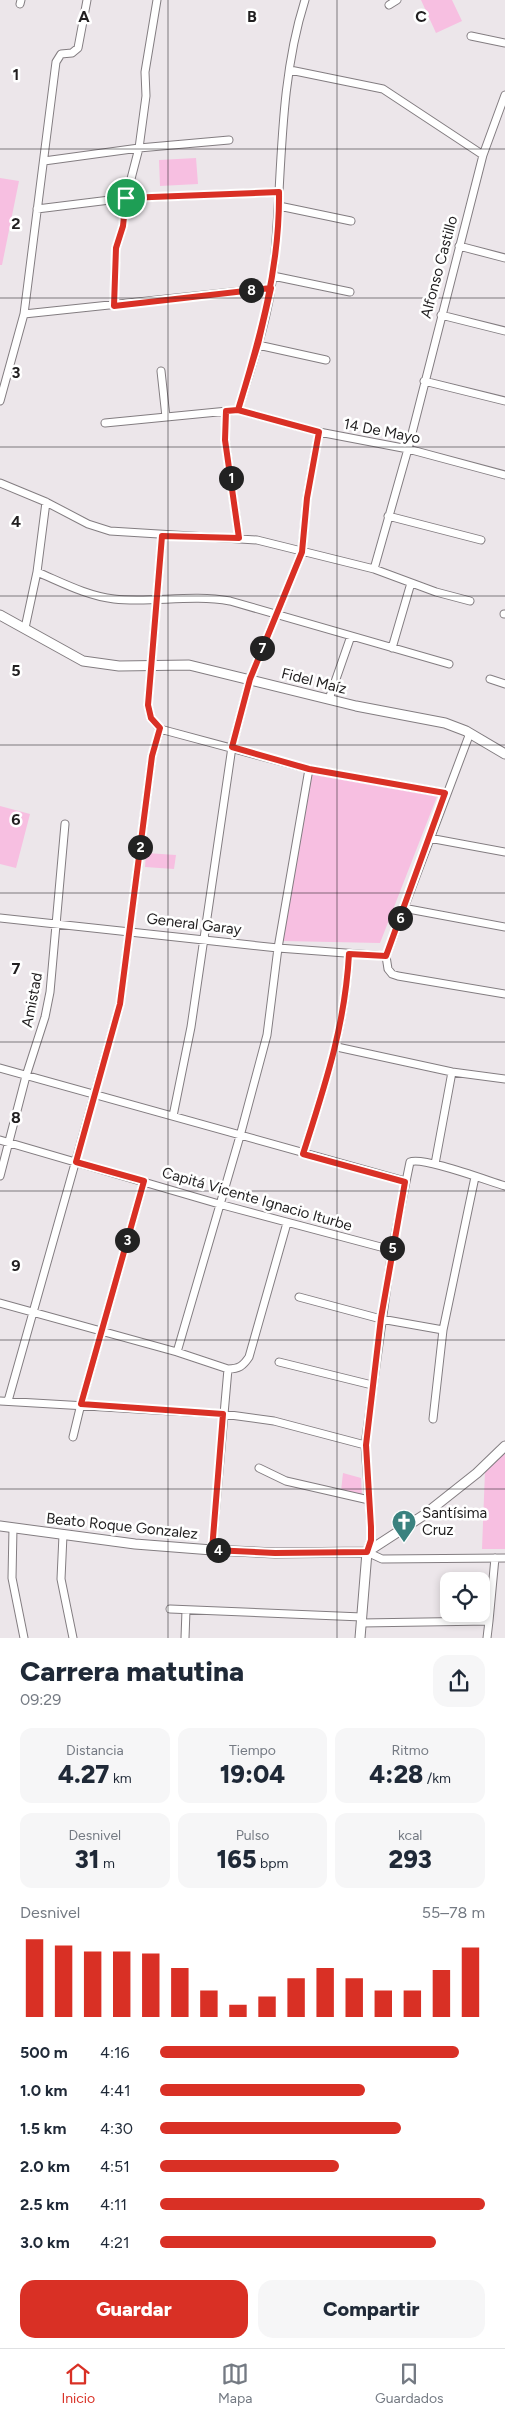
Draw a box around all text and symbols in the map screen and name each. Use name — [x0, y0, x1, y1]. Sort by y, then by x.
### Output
text: A — [78, 7, 90, 26]
text: B — [247, 7, 257, 26]
text: C — [415, 7, 427, 26]
text: 1 — [13, 65, 19, 84]
pin — [105, 177, 147, 219]
icon: arrive — [112, 184, 140, 212]
text: 2 — [11, 214, 21, 233]
street label: Alfonso Castillo — [417, 214, 461, 320]
pin: 8 — [238, 278, 264, 302]
text: 8 — [247, 282, 256, 299]
text: 3 — [12, 363, 21, 382]
street label: 14 De Mayo — [342, 415, 422, 447]
pin: 1 — [218, 466, 244, 490]
text: 1 — [229, 470, 234, 487]
text: 4 — [11, 512, 21, 531]
pin: 7 — [250, 636, 274, 660]
text: 7 — [259, 640, 266, 657]
text: 5 — [11, 661, 21, 680]
street label: Fidel Maíz — [279, 664, 349, 698]
text: 6 — [11, 810, 21, 829]
pin: 2 — [128, 834, 152, 860]
text: 2 — [136, 839, 145, 856]
pin: 6 — [388, 906, 412, 930]
street label: General Garay — [146, 909, 243, 939]
text: 6 — [396, 910, 405, 927]
text: 7 — [12, 959, 21, 978]
street label: Amistad — [18, 971, 46, 1029]
text: 8 — [11, 1108, 21, 1127]
street label: Capitá Vicente Ignacio Iturbe — [160, 1163, 354, 1235]
pin: 3 — [114, 1228, 140, 1252]
text: 3 — [124, 1232, 131, 1249]
pin: 5 — [380, 1236, 404, 1260]
text: 5 — [388, 1240, 397, 1257]
text: 9 — [11, 1256, 21, 1275]
place label: Santísima Cruz — [422, 1504, 487, 1539]
street label: Beato Roque Gonzalez — [45, 1509, 199, 1543]
church icon: Santísima Cruz — [391, 1509, 417, 1543]
pin: 4 — [206, 1538, 230, 1562]
text: 4 — [214, 1542, 223, 1559]
map controls — [440, 1572, 490, 1622]
button: locate — [440, 1572, 490, 1622]
text: Carrera matutina — [20, 1654, 244, 1688]
button: share — [433, 1655, 485, 1707]
text: 09:29 — [20, 1690, 61, 1709]
text: Distancia — [66, 1742, 124, 1759]
text: Tiempo — [229, 1742, 276, 1759]
text: Ritmo — [391, 1742, 429, 1759]
text: 4.27 — [58, 1759, 109, 1789]
text: 19:04 — [220, 1759, 285, 1789]
text: 4:28 — [369, 1759, 423, 1789]
text: km — [109, 1770, 132, 1787]
text: /km — [423, 1770, 451, 1787]
text: Desnivel — [68, 1827, 121, 1844]
text: Pulso — [236, 1827, 269, 1844]
text: kcal — [398, 1827, 422, 1844]
text: 31 — [75, 1844, 99, 1874]
text: 165 — [217, 1844, 257, 1874]
text: 293 — [388, 1844, 432, 1874]
text: m — [99, 1855, 115, 1872]
text: bpm — [257, 1855, 288, 1872]
text: Desnivel — [20, 1903, 80, 1922]
text: 55–78 m — [422, 1903, 485, 1922]
text: 500 m — [20, 2043, 68, 2062]
text: 4:16 — [100, 2043, 130, 2062]
text: 1.0 km — [20, 2081, 67, 2100]
text: 4:41 — [100, 2081, 131, 2100]
text: 1.5 km — [20, 2119, 66, 2138]
text: 4:30 — [100, 2119, 133, 2138]
text: 2.0 km — [20, 2157, 70, 2176]
text: 4:51 — [100, 2157, 130, 2176]
text: 2.5 km — [20, 2195, 69, 2214]
text: 4:11 — [100, 2195, 127, 2214]
text: 3.0 km — [20, 2233, 70, 2252]
text: 4:21 — [100, 2233, 130, 2252]
button: Guardar — [20, 2280, 248, 2338]
button: Compartir — [258, 2280, 485, 2338]
tab: Inicio — [61, 2360, 95, 2407]
tab: Mapa — [218, 2360, 252, 2407]
tab: Guardados — [375, 2360, 444, 2407]

